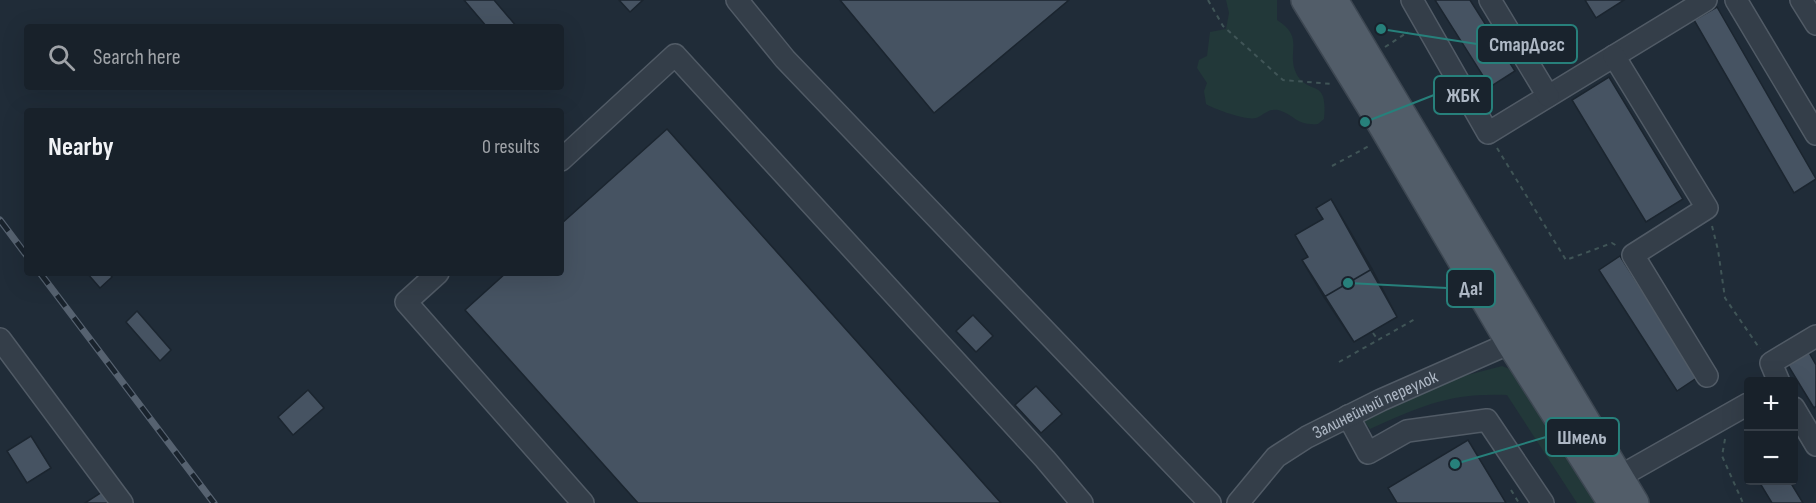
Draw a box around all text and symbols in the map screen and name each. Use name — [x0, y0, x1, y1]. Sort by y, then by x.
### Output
search box — [24, 24, 564, 90]
callout: СтарДогс — [1477, 25, 1577, 63]
text: СтарДогс — [1489, 33, 1565, 57]
icon: search — [45, 41, 78, 74]
text: Search here — [93, 44, 180, 71]
callout: ЖБК — [1434, 76, 1492, 114]
text: ЖБК — [1446, 84, 1480, 108]
text: Nearby — [48, 132, 114, 163]
text: 0 results — [482, 135, 540, 159]
callout: Да! — [1447, 269, 1495, 307]
text: Да! — [1459, 277, 1483, 301]
street label: Залинейный переулок — [1309, 366, 1441, 444]
map controls — [1744, 377, 1798, 485]
button: + — [1744, 377, 1798, 431]
callout: Шмель — [1546, 418, 1619, 456]
text: Шмель — [1557, 426, 1607, 450]
button: − — [1744, 431, 1798, 485]

